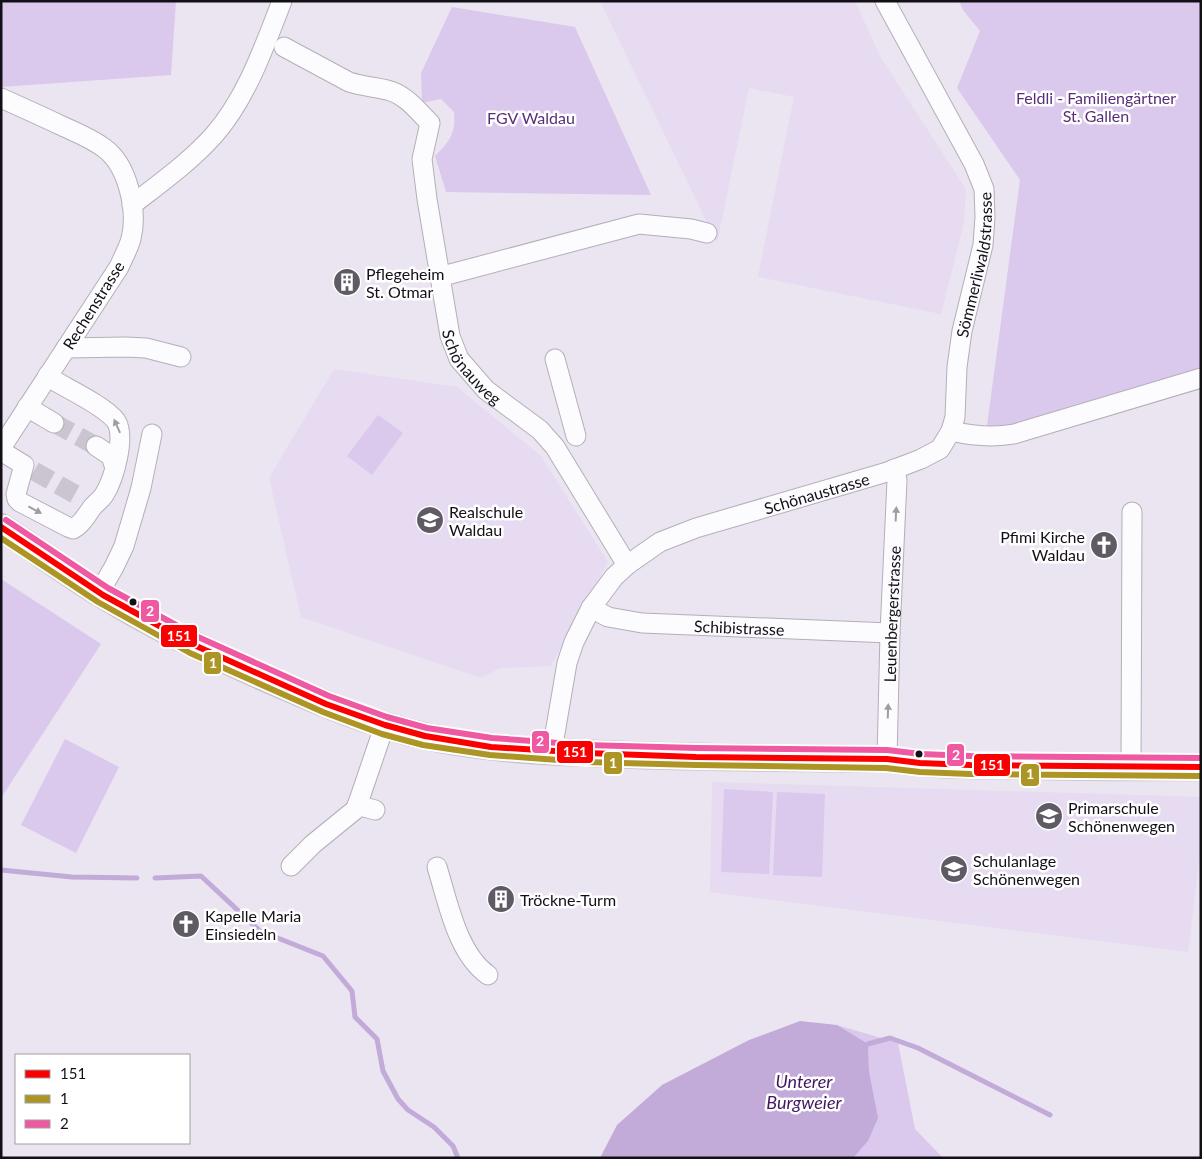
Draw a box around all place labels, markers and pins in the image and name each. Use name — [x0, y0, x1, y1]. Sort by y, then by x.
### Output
place label: Pflegeheim St. Otmar — [366, 264, 445, 301]
building icon: Pflegeheim St. Otmar — [332, 267, 362, 297]
place label: Realschule Waldau — [449, 502, 523, 539]
school or university icon: Realschule Waldau — [415, 505, 445, 535]
place label: Pfimi Kirche Waldau — [1000, 527, 1085, 564]
church icon: Pfimi Kirche Waldau — [1089, 530, 1119, 560]
unlabelled marker — [128, 597, 138, 607]
unlabelled marker — [914, 749, 924, 759]
place label: Primarschule Schönenwegen — [1068, 798, 1175, 835]
school or university icon: Primarschule Schönenwegen — [1034, 801, 1064, 831]
place label: Schulanlage Schönenwegen — [973, 851, 1080, 888]
school or university icon: Schulanlage Schönenwegen — [939, 854, 969, 884]
building icon: Tröckne-Turm — [486, 884, 516, 914]
place label: Tröckne-Turm — [520, 890, 616, 909]
place label: Kapelle Maria Einsiedeln — [205, 906, 301, 943]
church icon: Kapelle Maria Einsiedeln — [171, 909, 201, 939]

